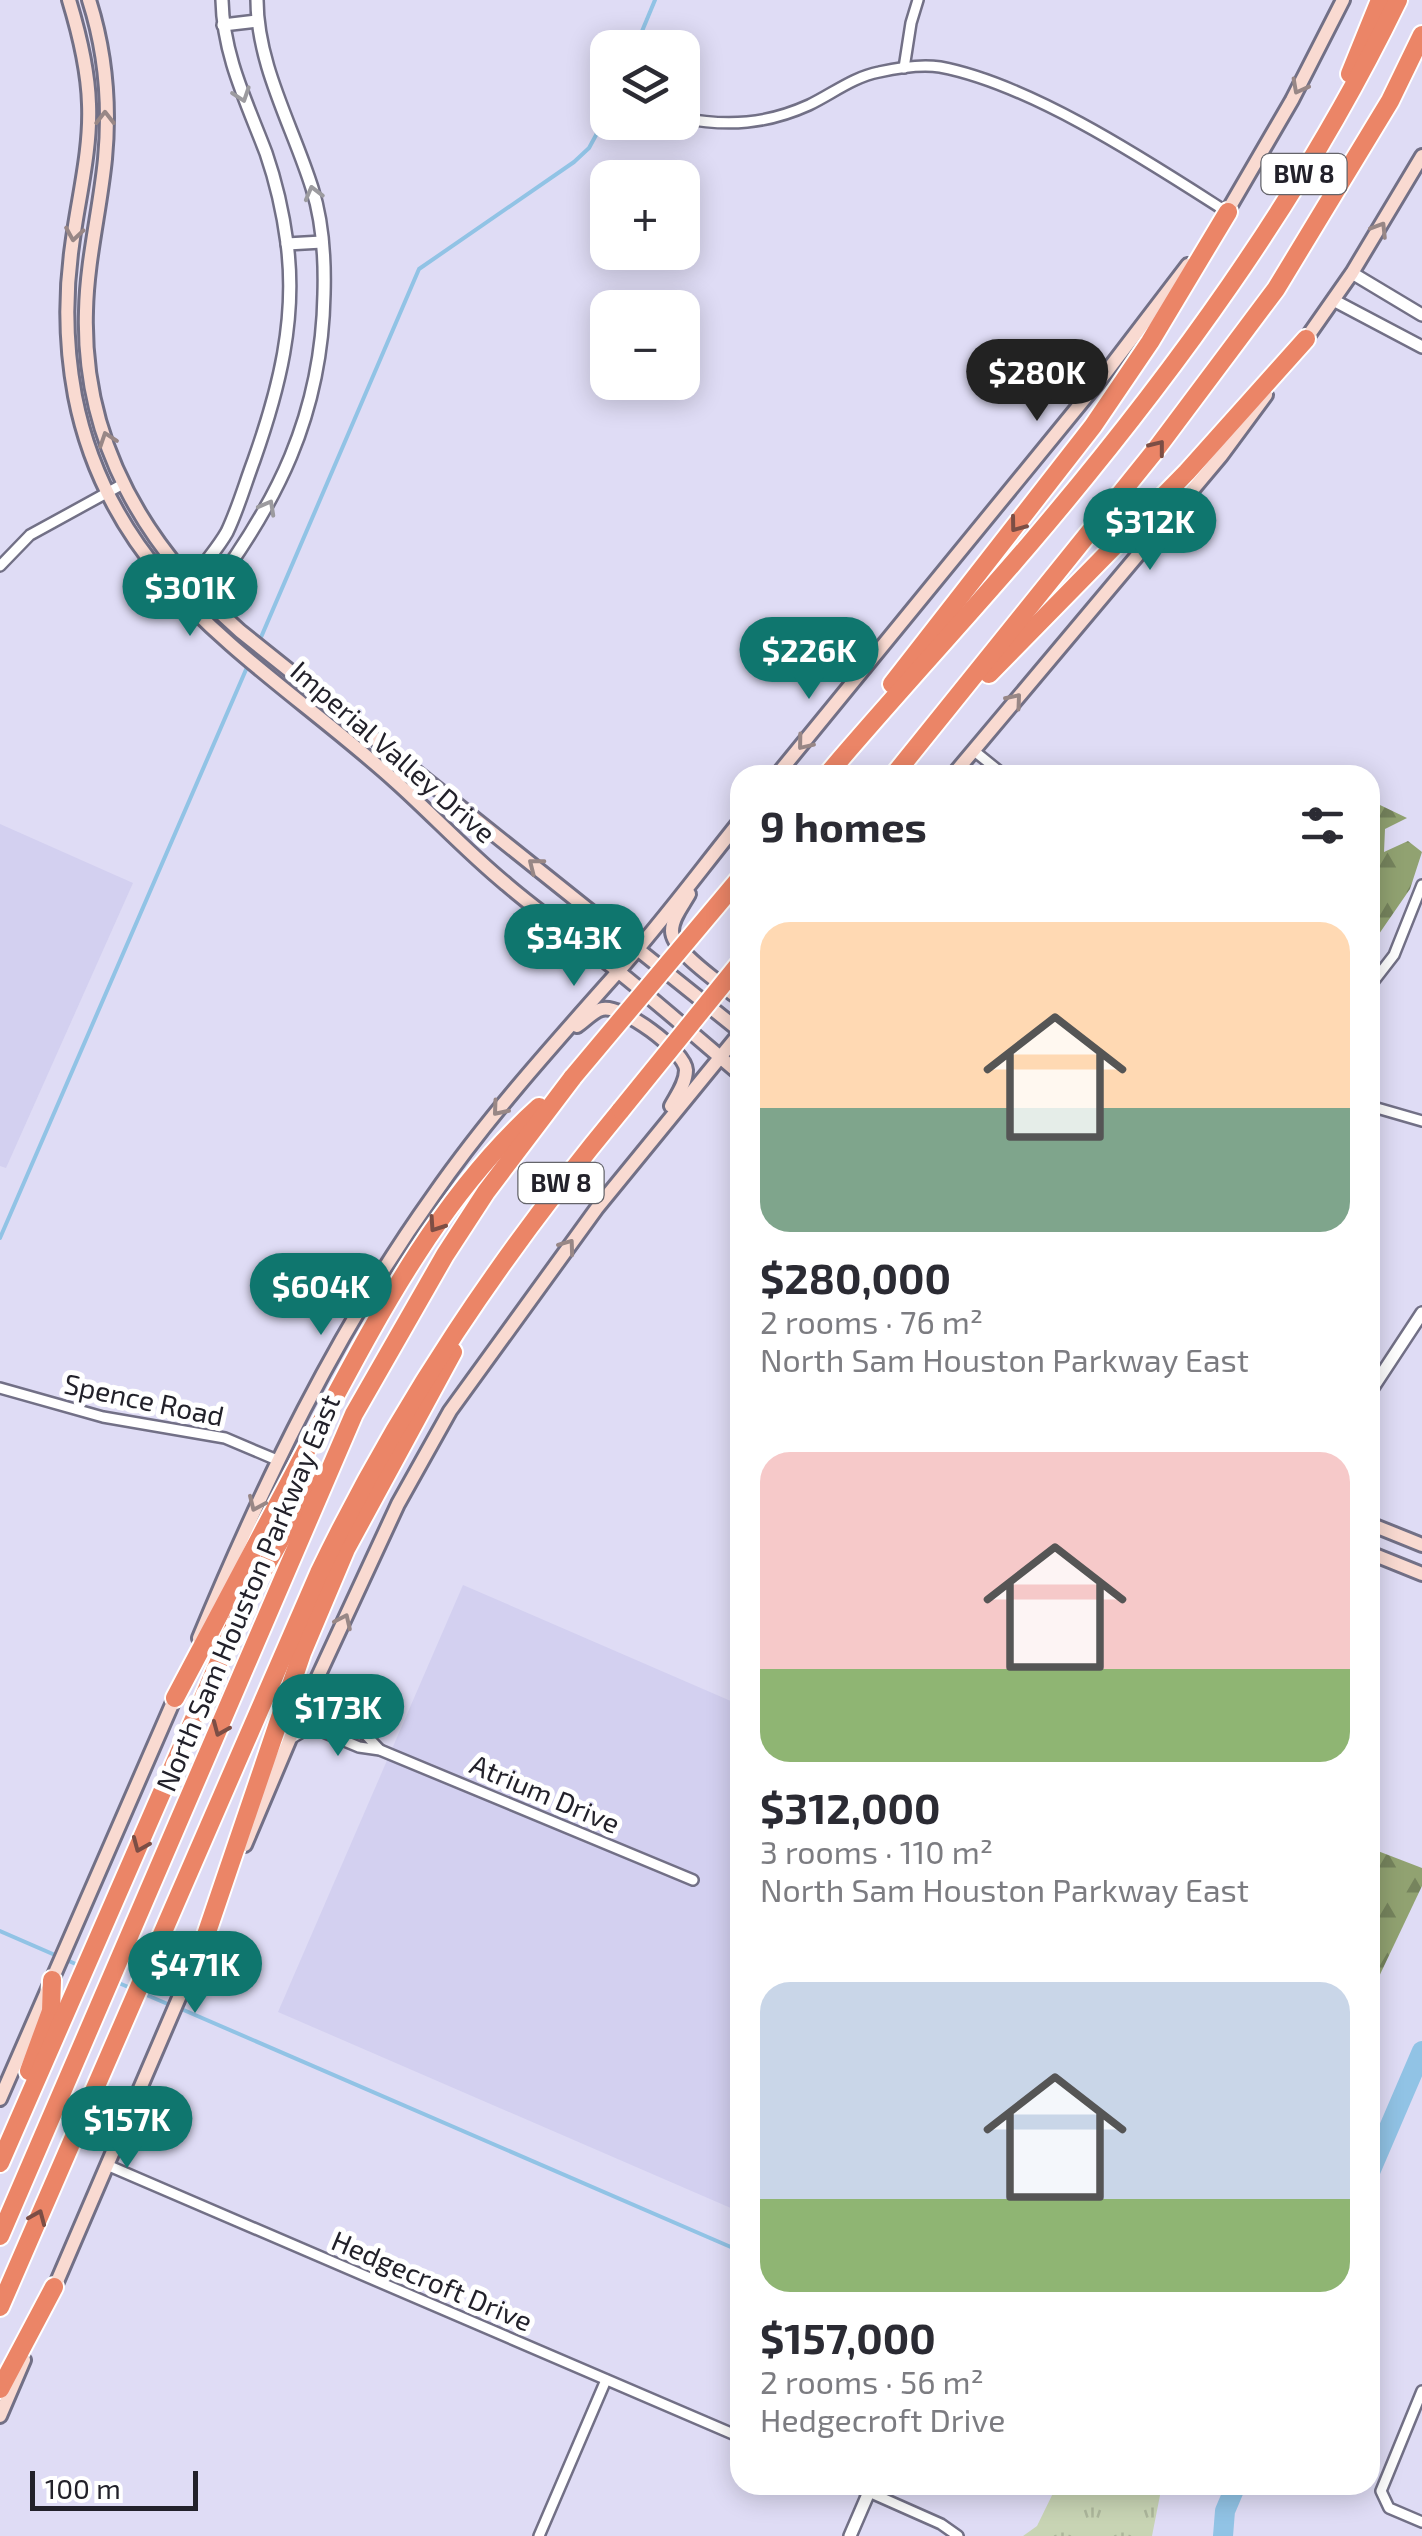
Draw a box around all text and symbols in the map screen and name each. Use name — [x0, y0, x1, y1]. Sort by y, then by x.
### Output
map controls — [590, 30, 700, 400]
button: layers — [590, 30, 700, 140]
one-way arrow — [1292, 76, 1311, 94]
one-way arrow — [231, 85, 251, 102]
one-way arrow — [94, 109, 116, 124]
road number: BW 8 — [1262, 154, 1346, 194]
button: + — [590, 160, 700, 270]
one-way arrow — [304, 185, 325, 202]
one-way arrow — [1368, 222, 1387, 240]
one-way arrow — [64, 226, 85, 243]
button: − — [590, 290, 700, 400]
pin: $280K — [967, 339, 1107, 424]
text: $280K — [988, 352, 1086, 390]
one-way arrow — [98, 431, 118, 448]
one-way arrow — [1146, 440, 1163, 458]
pin: $312K — [1080, 488, 1220, 573]
one-way arrow — [255, 500, 275, 518]
text: $312K — [1105, 501, 1195, 539]
one-way arrow — [1011, 514, 1029, 532]
pin: $301K — [120, 554, 260, 639]
text: $301K — [144, 567, 236, 605]
pin: $226K — [739, 617, 879, 702]
text: $226K — [762, 630, 856, 668]
street label: Imperial Valley Drive — [284, 653, 503, 849]
one-way arrow — [1004, 693, 1022, 711]
one-way arrow — [798, 731, 816, 749]
icon: filters — [1295, 798, 1350, 853]
text: 9 homes — [760, 800, 927, 850]
one-way arrow — [528, 859, 546, 876]
pin: $343K — [504, 904, 644, 989]
text: $343K — [526, 917, 622, 955]
icon: home — [965, 987, 1145, 1167]
one-way arrow — [492, 1098, 510, 1116]
road number: BW 8 — [518, 1163, 604, 1203]
one-way arrow — [430, 1213, 448, 1232]
one-way arrow — [557, 1239, 574, 1257]
text: $280,000 — [760, 1252, 951, 1302]
pin: $604K — [251, 1253, 391, 1338]
text: $604K — [272, 1266, 370, 1304]
text: 2 rooms · 76 m² — [760, 1302, 983, 1340]
text: North Sam Houston Parkway East — [760, 1340, 1249, 1378]
street label: Spence Road — [61, 1366, 227, 1433]
street label: North Sam Houston Parkway East — [148, 1389, 346, 1796]
one-way arrow — [248, 1494, 268, 1512]
icon: home — [965, 1517, 1145, 1697]
one-way arrow — [332, 1613, 352, 1631]
pin: $173K — [268, 1674, 408, 1759]
text: $173K — [294, 1687, 382, 1725]
one-way arrow — [212, 1719, 232, 1737]
street label: Atrium Drive — [465, 1746, 625, 1840]
text: $312,000 — [760, 1782, 940, 1832]
text: 3 rooms · 110 m² — [760, 1832, 993, 1870]
one-way arrow — [132, 1835, 152, 1853]
text: North Sam Houston Parkway East — [760, 1870, 1249, 1908]
pin: $471K — [125, 1931, 265, 2016]
text: $471K — [150, 1944, 240, 1982]
icon: home — [965, 2047, 1145, 2227]
pin: $157K — [57, 2086, 197, 2171]
text: $157K — [83, 2099, 171, 2137]
one-way arrow — [27, 2209, 47, 2227]
street label: Hedgecroft Drive — [327, 2222, 538, 2338]
text: $157,000 — [760, 2312, 936, 2362]
text: 2 rooms · 56 m² — [760, 2362, 984, 2400]
text: Hedgecroft Drive — [760, 2400, 1005, 2438]
scale bar — [30, 2466, 198, 2510]
text: 100 m — [45, 2471, 121, 2505]

